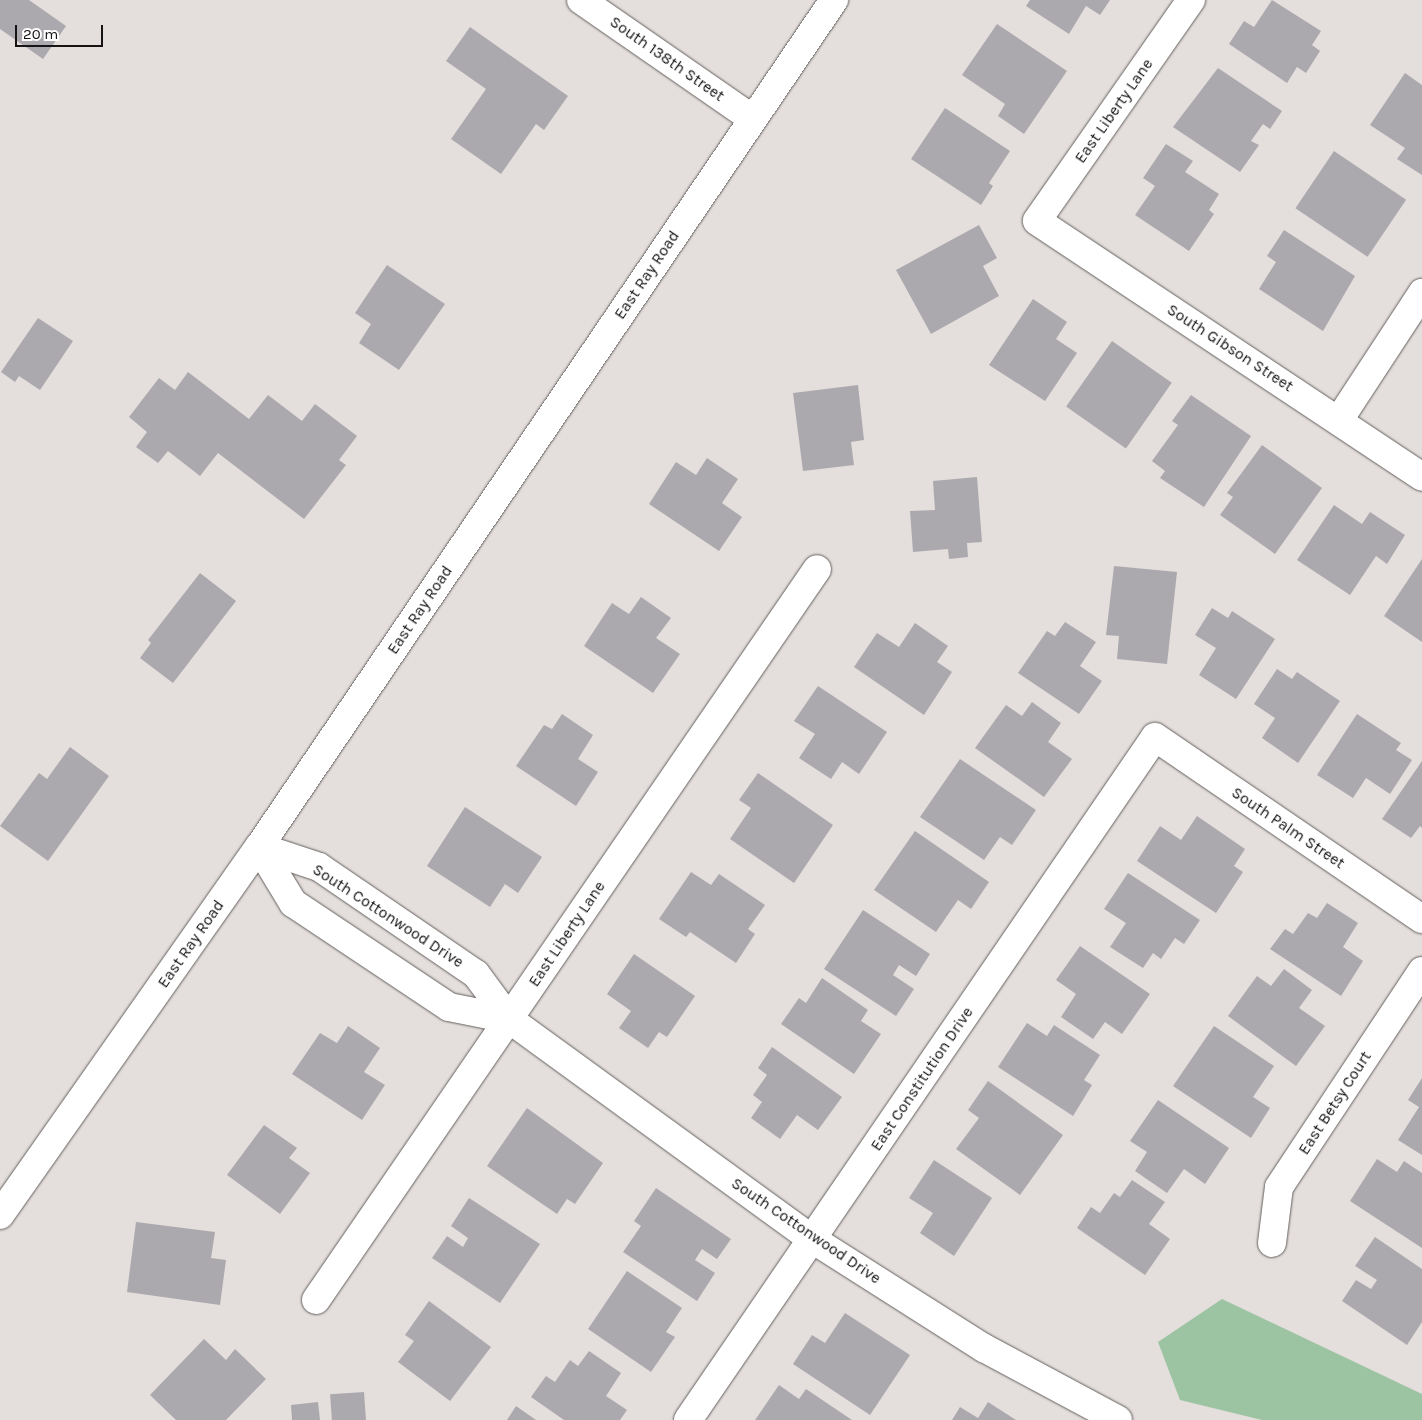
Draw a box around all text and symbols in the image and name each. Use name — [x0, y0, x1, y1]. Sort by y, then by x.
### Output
street label: South 138th Street — [606, 12, 728, 106]
scale bar — [18, 15, 105, 47]
text: 20 m — [23, 25, 58, 43]
street label: East Liberty Lane — [1071, 55, 1157, 167]
street label: East Ray Road — [610, 227, 684, 323]
street label: South Gibson Street — [1163, 300, 1297, 396]
street label: East Ray Road — [383, 562, 457, 658]
street label: South Palm Street — [1228, 783, 1348, 873]
street label: South Cottonwood Drive — [309, 860, 467, 972]
street label: East Liberty Lane — [525, 878, 609, 990]
street label: East Ray Road — [154, 896, 228, 992]
street label: East Constitution Drive — [867, 1003, 977, 1155]
street label: East Betsy Court — [1294, 1048, 1376, 1158]
street label: South Cottonwood Drive — [728, 1174, 884, 1288]

